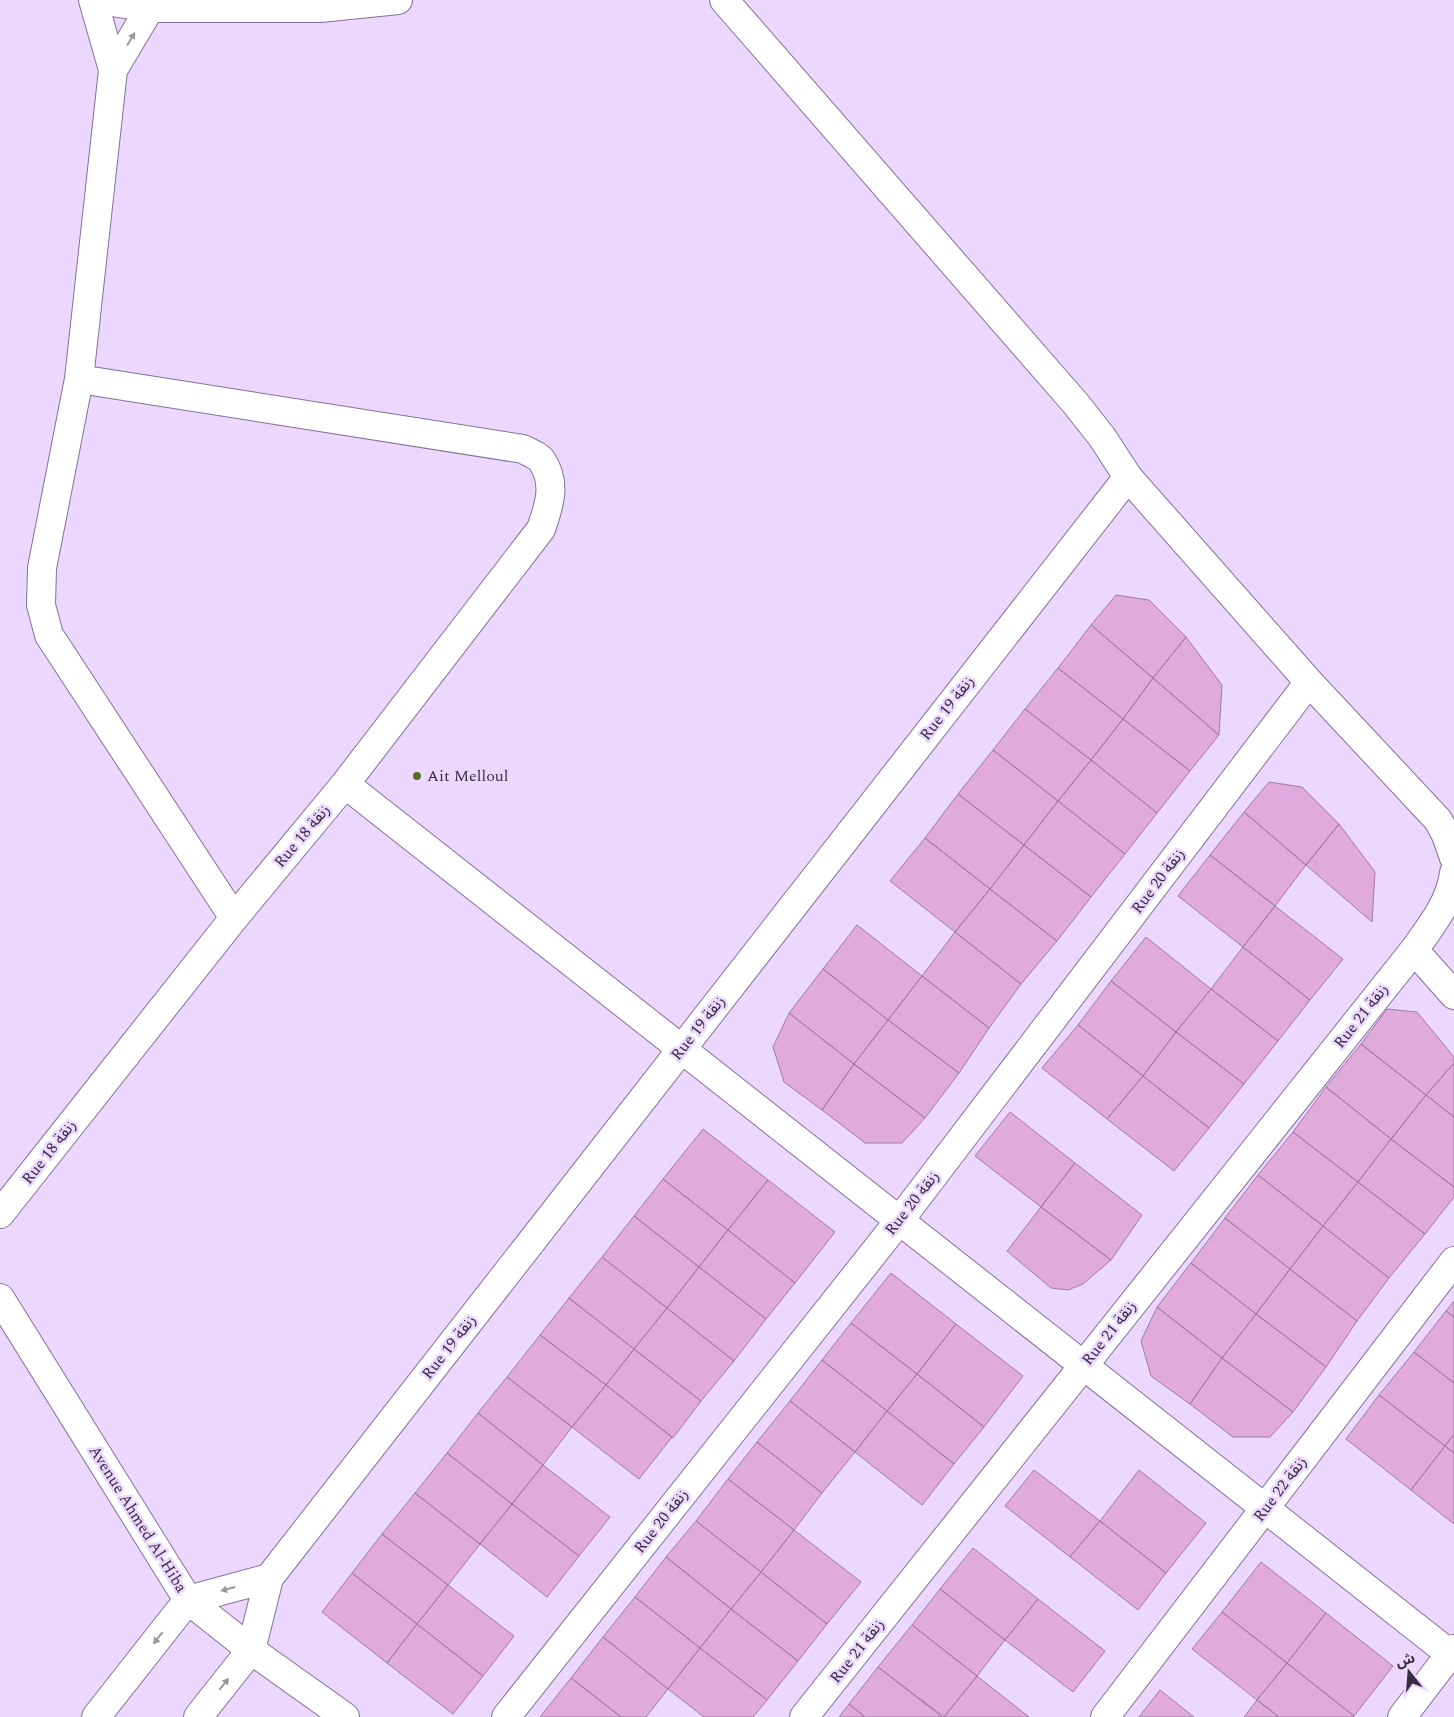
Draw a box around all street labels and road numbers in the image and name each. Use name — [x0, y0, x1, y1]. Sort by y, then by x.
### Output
street label: Rue 19 زنقة — [914, 670, 980, 746]
street label: Rue 18 زنقة — [268, 799, 336, 873]
street label: Rue 20 زنقة — [1125, 843, 1191, 919]
street label: Rue 21 زنقة — [1328, 978, 1394, 1054]
street label: Rue 19 زنقة — [665, 990, 731, 1066]
street label: Rue 18 زنقة — [16, 1114, 82, 1190]
street label: Rue 20 زنقة — [879, 1165, 945, 1241]
street label: Rue 21 زنقة — [1076, 1295, 1142, 1371]
street label: Rue 19 زنقة — [416, 1309, 482, 1385]
street label: Avenue Ahmed Al-Hiba — [83, 1441, 193, 1598]
street label: Rue 22 زنقة — [1247, 1451, 1313, 1527]
street label: Rue 20 زنقة — [628, 1483, 694, 1559]
street label: Rue 21 زنقة — [824, 1613, 890, 1689]

